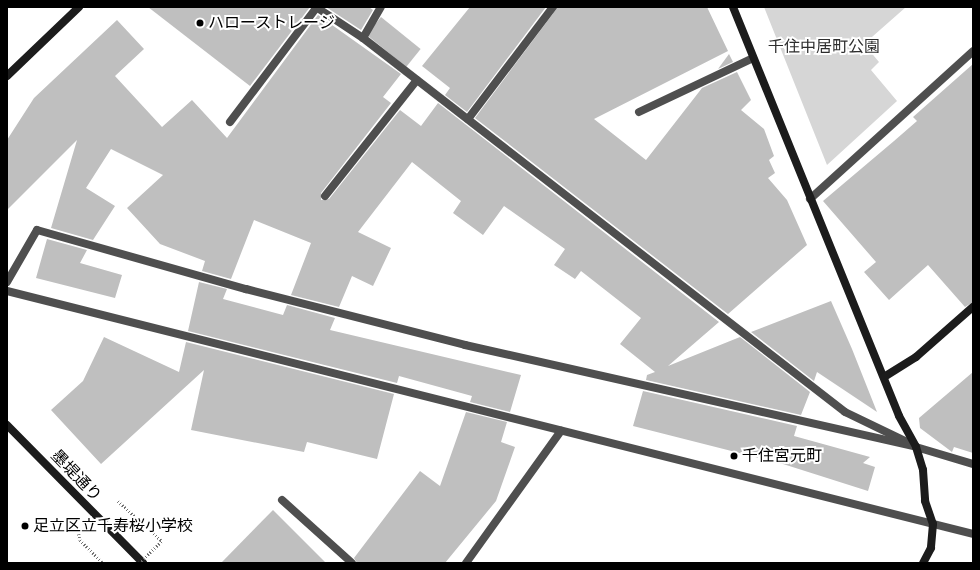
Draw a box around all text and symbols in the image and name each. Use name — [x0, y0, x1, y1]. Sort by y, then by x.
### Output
place label: ハローストレージ — [208, 13, 336, 33]
marker: ハローストレージ — [195, 18, 205, 28]
park label: 千住中居町公園 — [768, 37, 880, 57]
street label: 墨堤通り — [47, 446, 105, 506]
place label: 千住宮元町 — [742, 446, 822, 466]
marker: 千住宮元町 — [729, 451, 739, 461]
place label: 足立区立千寿桜小学校 — [33, 516, 193, 536]
marker: 足立区立千寿桜小学校 — [20, 521, 30, 531]

